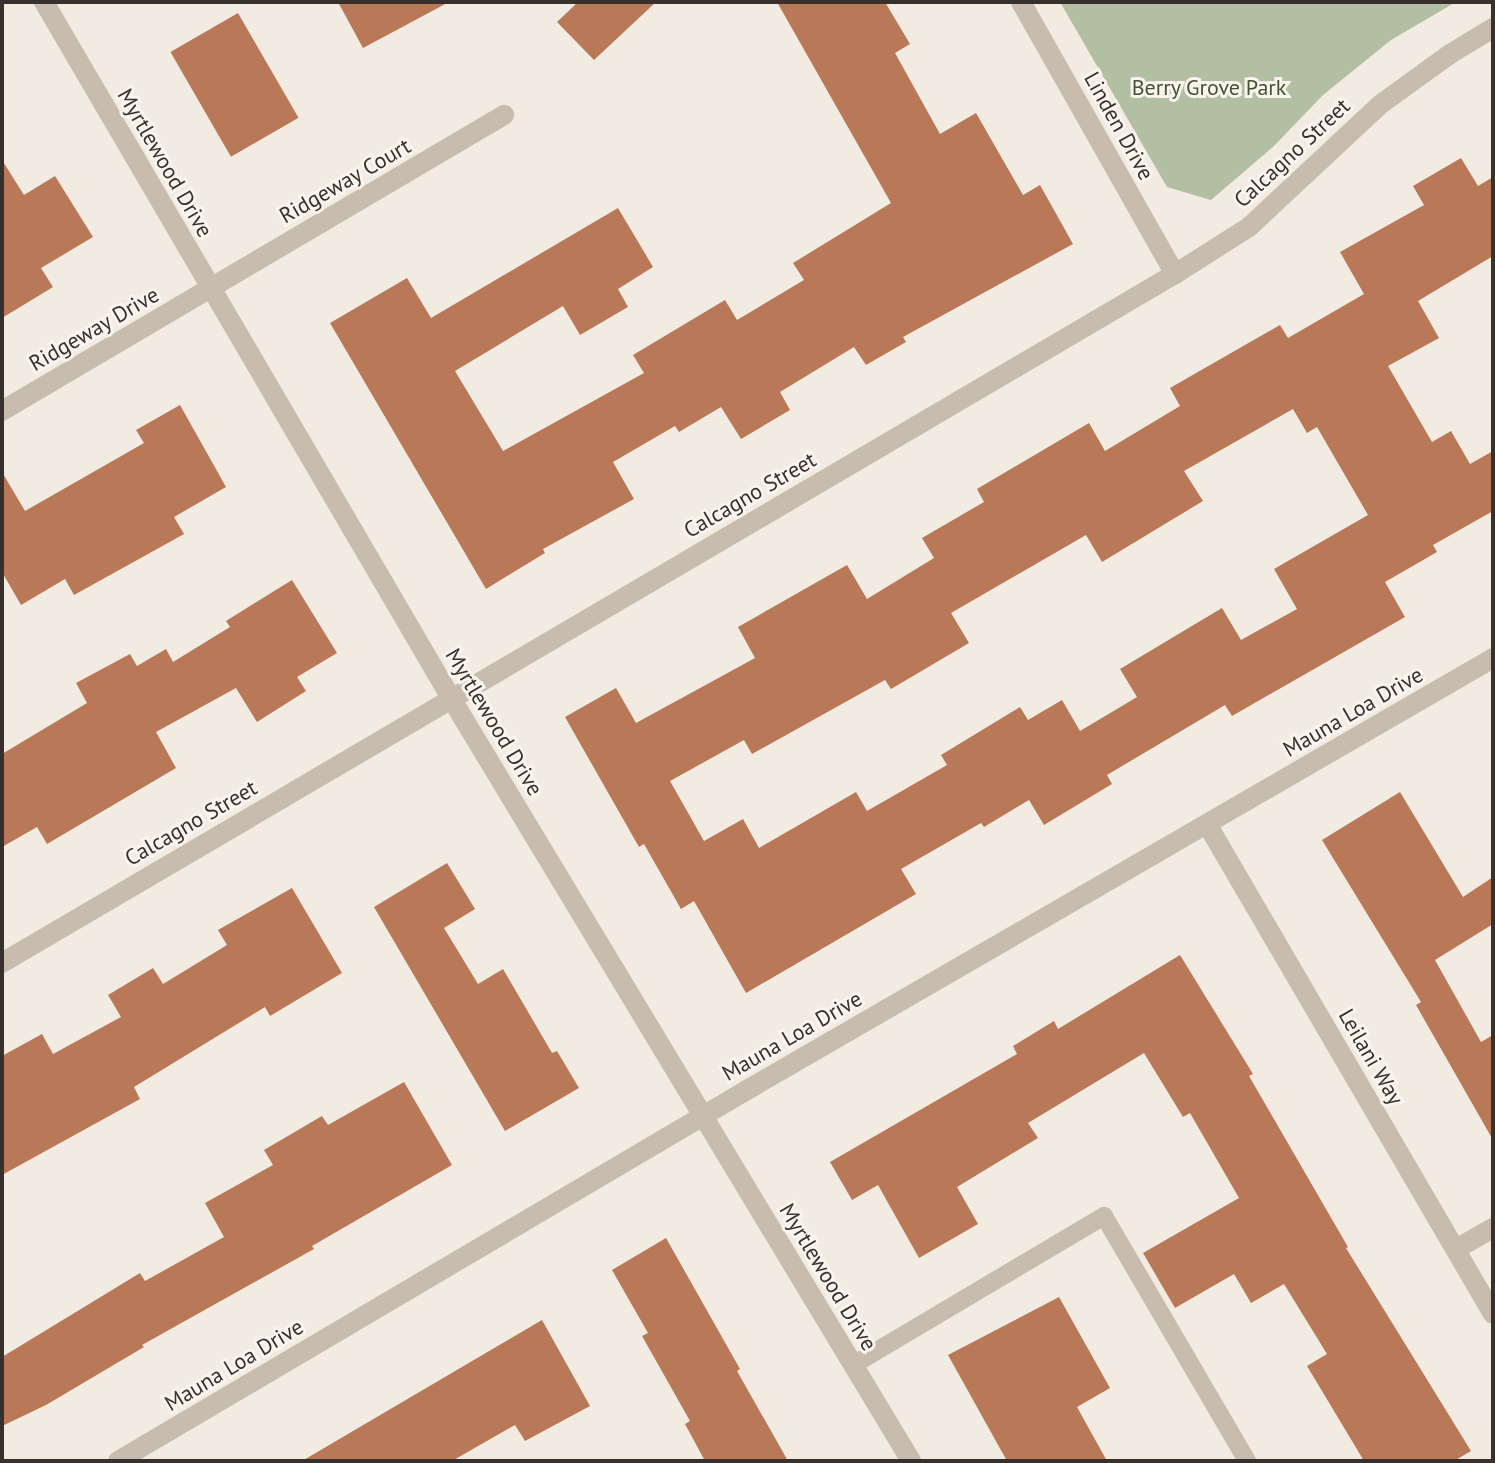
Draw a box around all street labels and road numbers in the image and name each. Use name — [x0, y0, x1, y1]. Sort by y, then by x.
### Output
street label: Linden Drive — [1078, 67, 1160, 185]
street label: Myrtlewood Drive — [112, 84, 218, 242]
street label: Calcagno Street — [1229, 93, 1355, 213]
street label: Ridgeway Court — [274, 133, 416, 229]
street label: Ridgeway Drive — [24, 281, 164, 377]
street label: Calcagno Street — [679, 447, 821, 543]
street label: Myrtlewood Drive — [440, 644, 548, 800]
street label: Mauna Loa Drive — [1278, 661, 1428, 763]
street label: Calcagno Street — [120, 775, 262, 871]
street label: Mauna Loa Drive — [717, 985, 867, 1087]
street label: Leilani Way — [1333, 1004, 1409, 1110]
street label: Myrtlewood Drive — [774, 1199, 882, 1355]
street label: Mauna Loa Drive — [160, 1313, 308, 1417]

